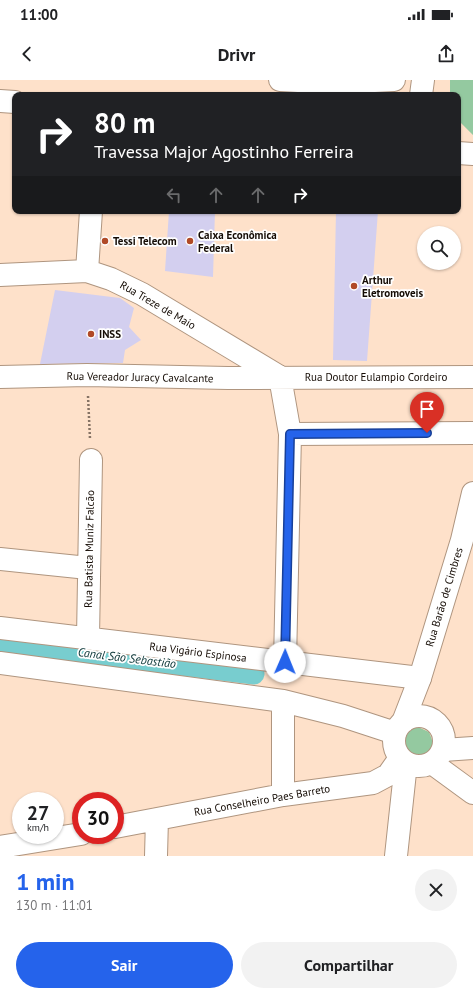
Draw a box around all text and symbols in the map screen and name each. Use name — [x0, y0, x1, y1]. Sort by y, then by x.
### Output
text: 11:00 — [20, 5, 58, 24]
icon: back — [16, 43, 38, 65]
text: Drivr — [218, 43, 255, 66]
icon: share — [435, 43, 457, 65]
text: 80 m — [94, 104, 155, 141]
icon: right — [28, 108, 80, 160]
text: Travessa Major Agostinho Ferreira — [94, 140, 354, 163]
icon: left — [163, 184, 185, 206]
icon: ahead — [205, 184, 227, 206]
icon: ahead — [247, 184, 269, 206]
icon: right — [289, 184, 311, 206]
map controls — [417, 226, 461, 270]
button: search — [417, 226, 461, 270]
place label: Caixa Econômica Federal — [198, 228, 277, 255]
place label: Tessi Telecom — [113, 234, 177, 248]
marker: Tessi Telecom — [100, 236, 110, 246]
marker: Caixa Econômica Federal — [185, 236, 195, 246]
place label: Arthur Eletromoveis — [362, 273, 424, 300]
street label: Rua Treze de Maio — [118, 278, 199, 332]
marker: Arthur Eletromoveis — [349, 281, 359, 291]
place label: INSS — [99, 327, 121, 341]
marker: INSS — [86, 329, 96, 339]
street label: Rua Vereador Juracy Cavalcante — [66, 369, 214, 385]
street label: Rua Doutor Eulampio Cordeiro — [305, 370, 447, 384]
pin — [410, 392, 444, 433]
icon: arrive — [416, 398, 438, 420]
street label: Rua Batista Muniz Falcão — [81, 490, 97, 608]
street label: Rua Barão de Cimbres — [422, 545, 466, 648]
street label: Rua Vigário Espinosa — [149, 639, 247, 665]
position arrow — [264, 641, 306, 683]
water label: Canal São Sebastião — [77, 644, 177, 671]
street label: Rua Conselheiro Paes Barreto — [193, 781, 331, 819]
speed limit sign: 30 — [72, 792, 124, 844]
text: 27 — [27, 800, 49, 826]
text: km/h — [27, 821, 49, 834]
text: 1 min — [16, 866, 75, 897]
button: close — [415, 869, 457, 911]
text: 130 m · 11:01 — [16, 897, 93, 914]
button: Sair — [16, 942, 233, 988]
button: Compartilhar — [241, 942, 457, 988]

